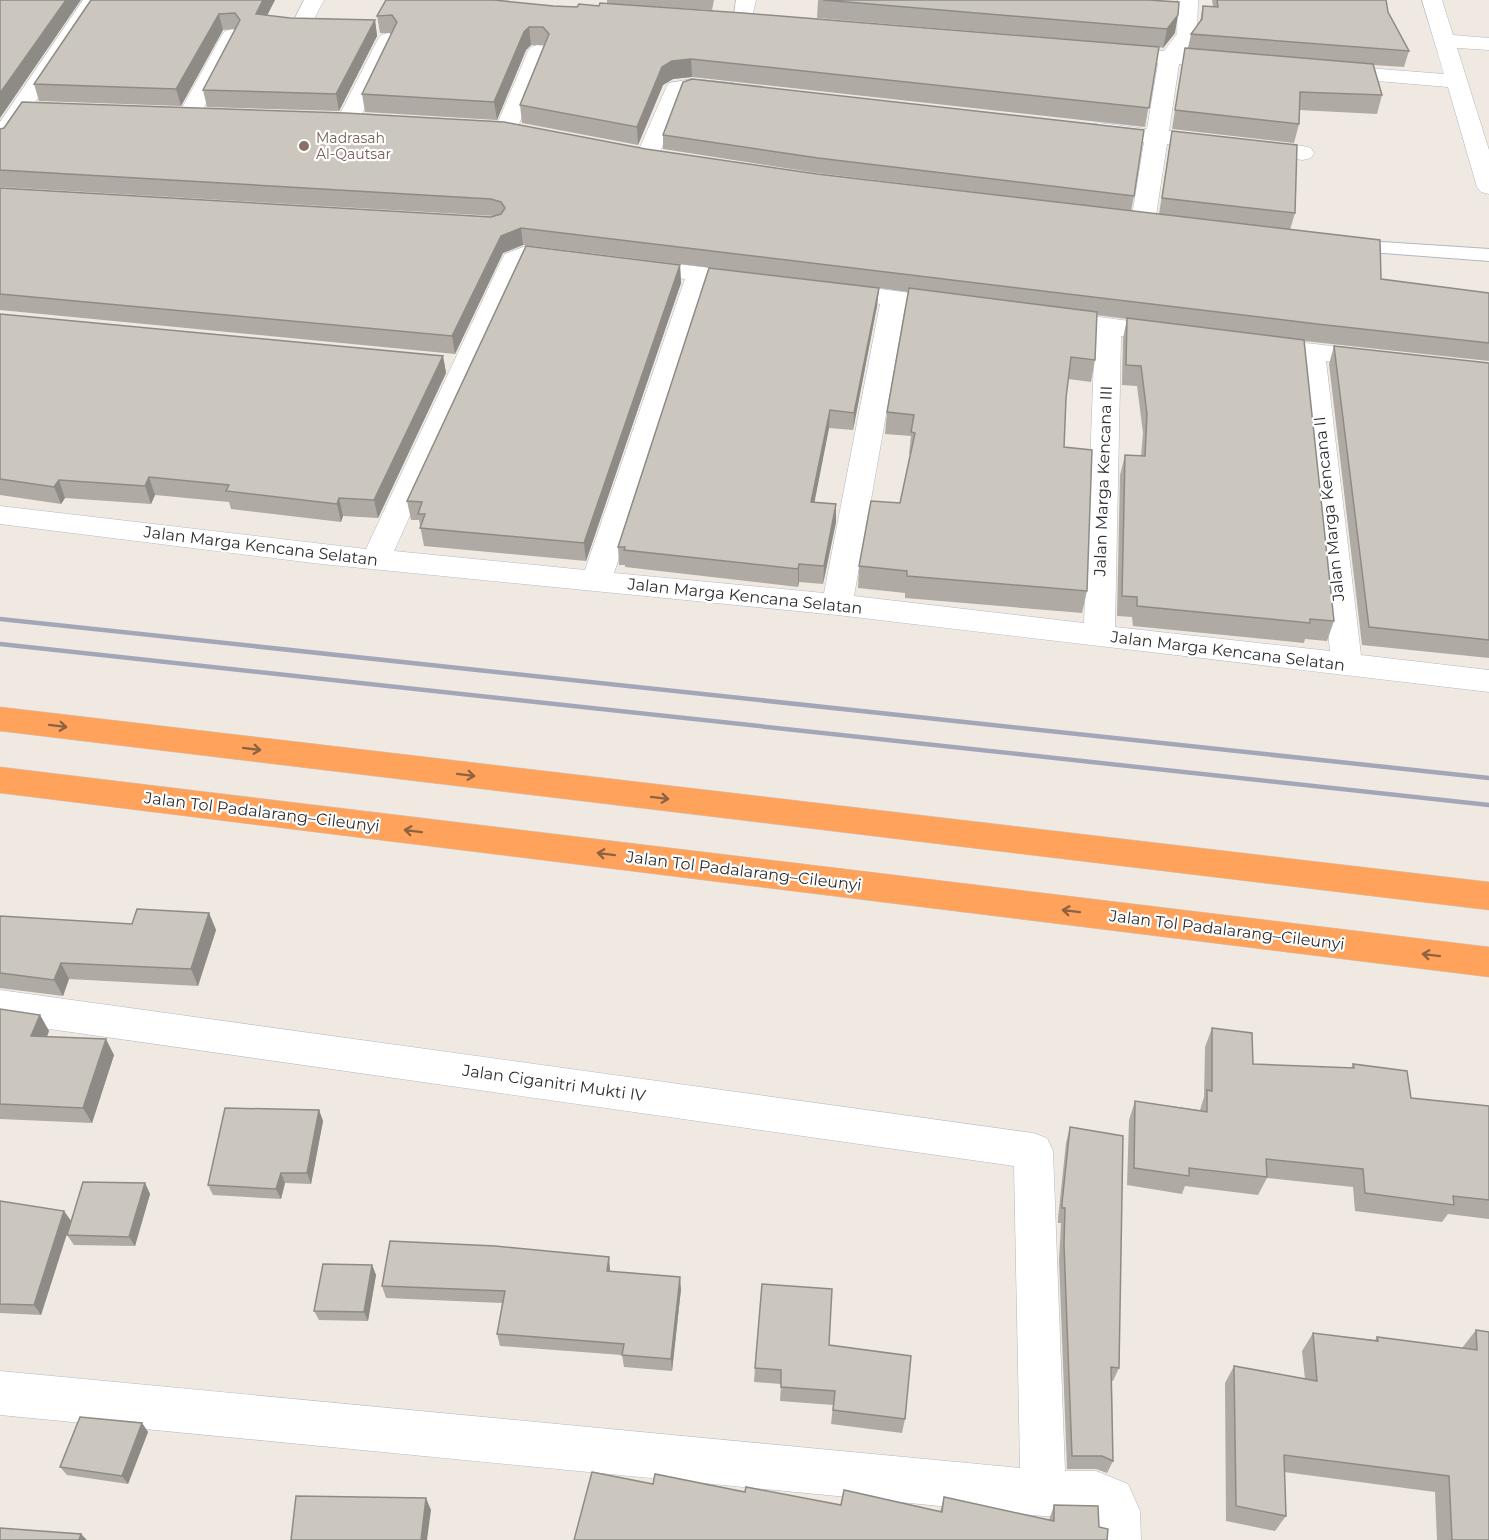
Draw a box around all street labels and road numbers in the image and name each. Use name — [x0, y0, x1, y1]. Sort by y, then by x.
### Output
street label: Jalan Marga Kencana III — [1090, 385, 1116, 578]
street label: Jalan Marga Kencana II — [1310, 416, 1348, 603]
street label: Jalan Marga Kencana Selatan — [142, 522, 379, 570]
street label: Jalan Marga Kencana Selatan — [626, 574, 863, 618]
street label: Jalan Marga Kencana Selatan — [1109, 627, 1346, 675]
street label: Jalan Tol Padalarang–Cileunyi — [142, 788, 381, 836]
street label: Jalan Tol Padalarang–Cileunyi — [624, 847, 863, 895]
street label: Jalan Tol Padalarang–Cileunyi — [1107, 906, 1346, 954]
street label: Jalan Ciganitri Mukti IV — [460, 1061, 648, 1105]

